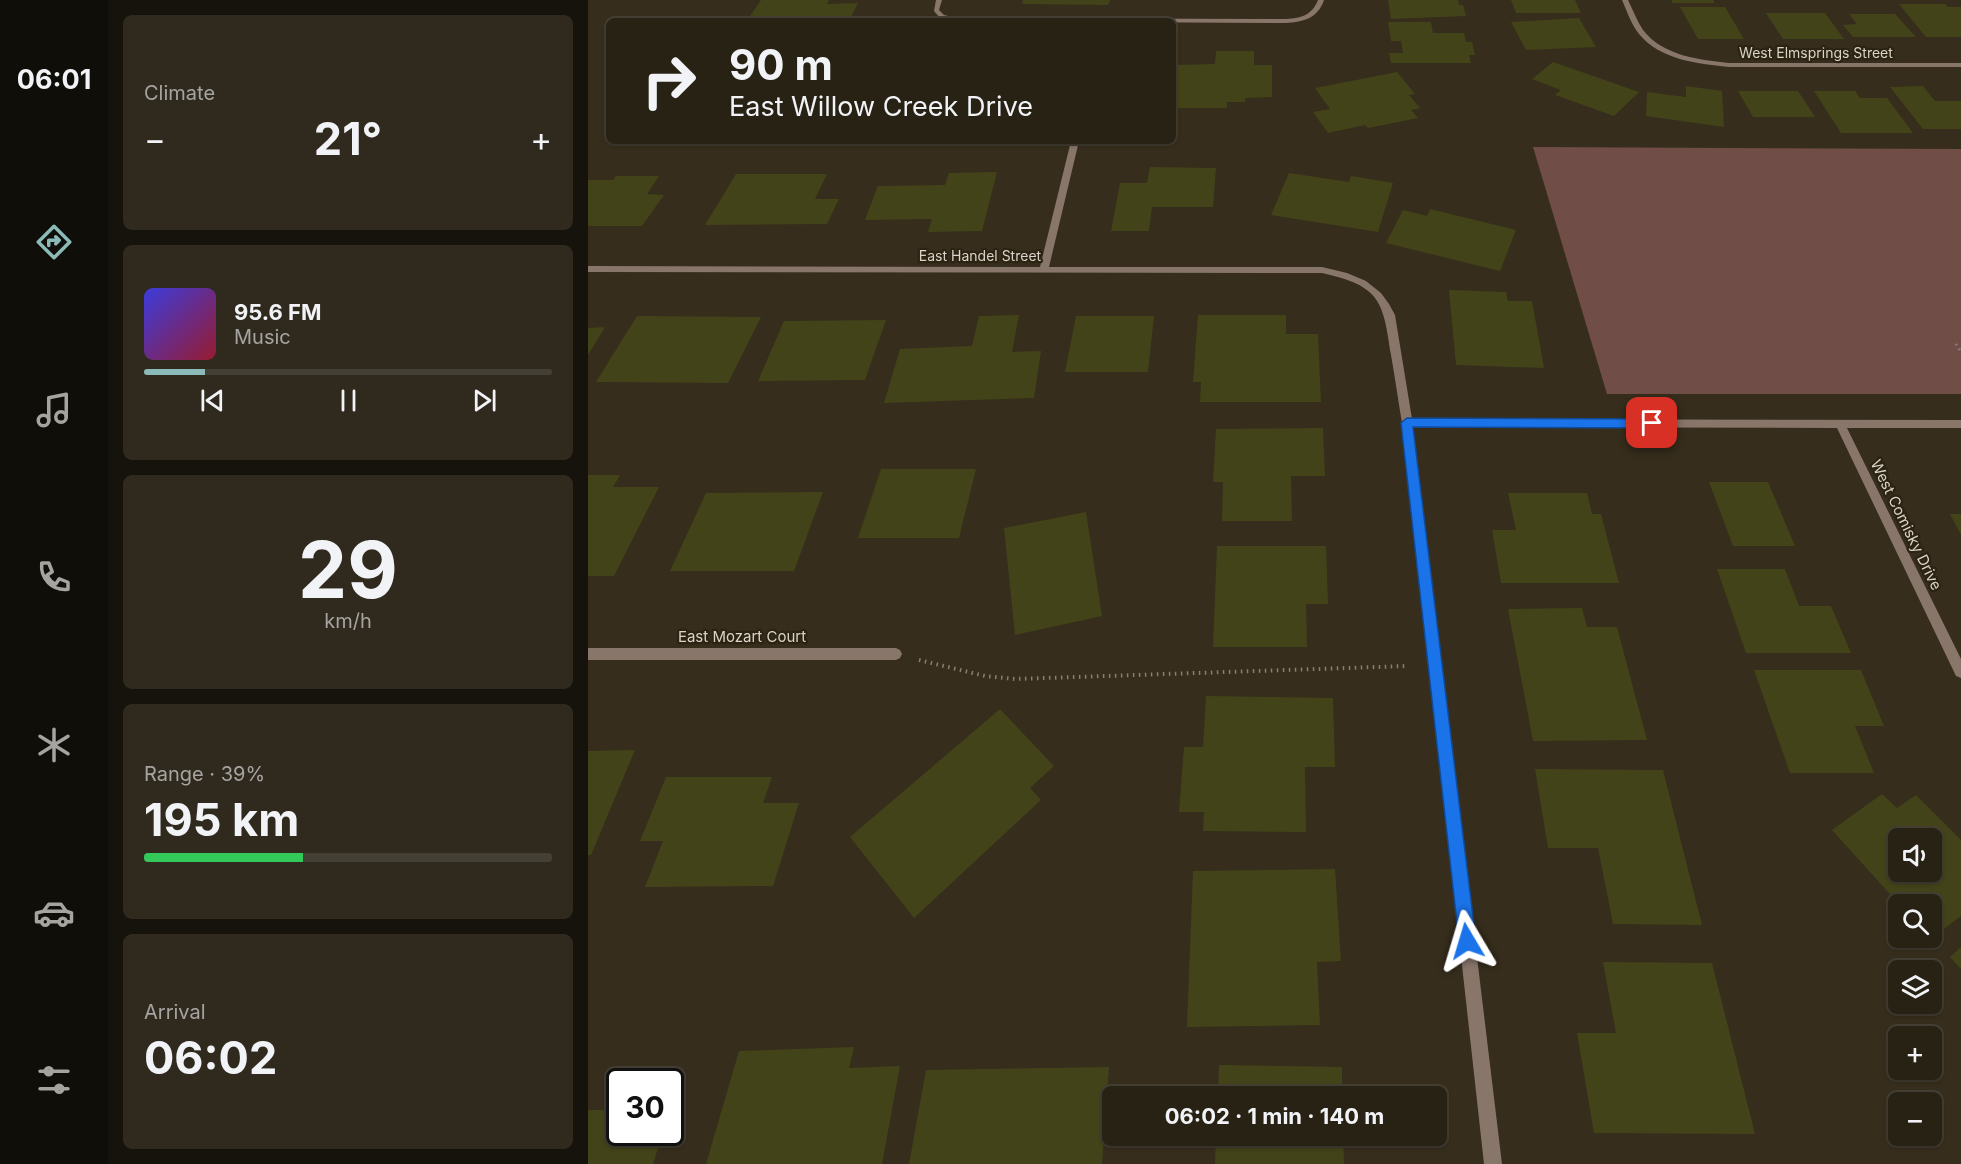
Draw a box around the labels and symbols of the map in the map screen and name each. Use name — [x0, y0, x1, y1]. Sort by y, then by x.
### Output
street label: West Elmsprings Street — [1739, 44, 1893, 61]
street label: East Handel Street — [919, 247, 1042, 264]
pin — [1626, 397, 1677, 448]
street label: West Comisky Drive — [1867, 457, 1946, 593]
street label: East Mozart Court — [678, 627, 806, 646]
position arrow — [1435, 909, 1499, 973]
speed limit sign: 30 — [606, 1068, 684, 1146]

